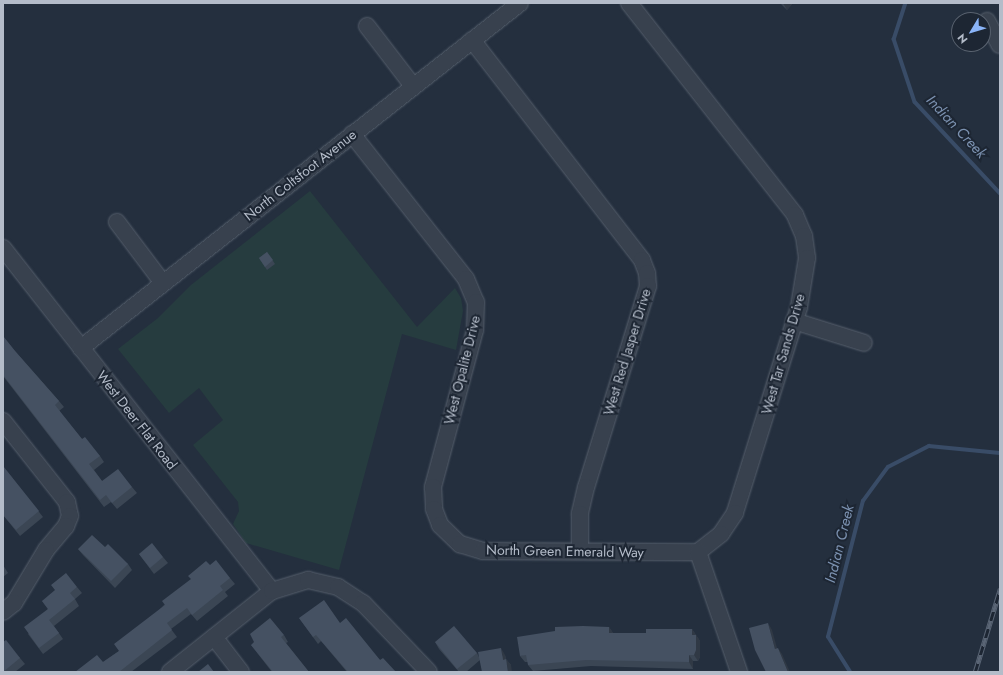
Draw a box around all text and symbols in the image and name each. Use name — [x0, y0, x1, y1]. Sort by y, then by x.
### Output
north arrow — [951, 12, 991, 52]
text: N — [953, 30, 971, 47]
water label: Indian Creek — [922, 92, 990, 162]
street label: North Coltsfoot Avenue — [240, 126, 360, 224]
street label: West Red Jasper Drive — [600, 287, 654, 417]
street label: West Tar Sands Drive — [758, 292, 808, 416]
street label: West Opalite Drive — [440, 314, 484, 426]
street label: West Deer Flat Road — [93, 367, 181, 473]
water label: Indian Creek — [822, 503, 858, 585]
street label: North Green Emerald Way — [486, 541, 644, 561]

